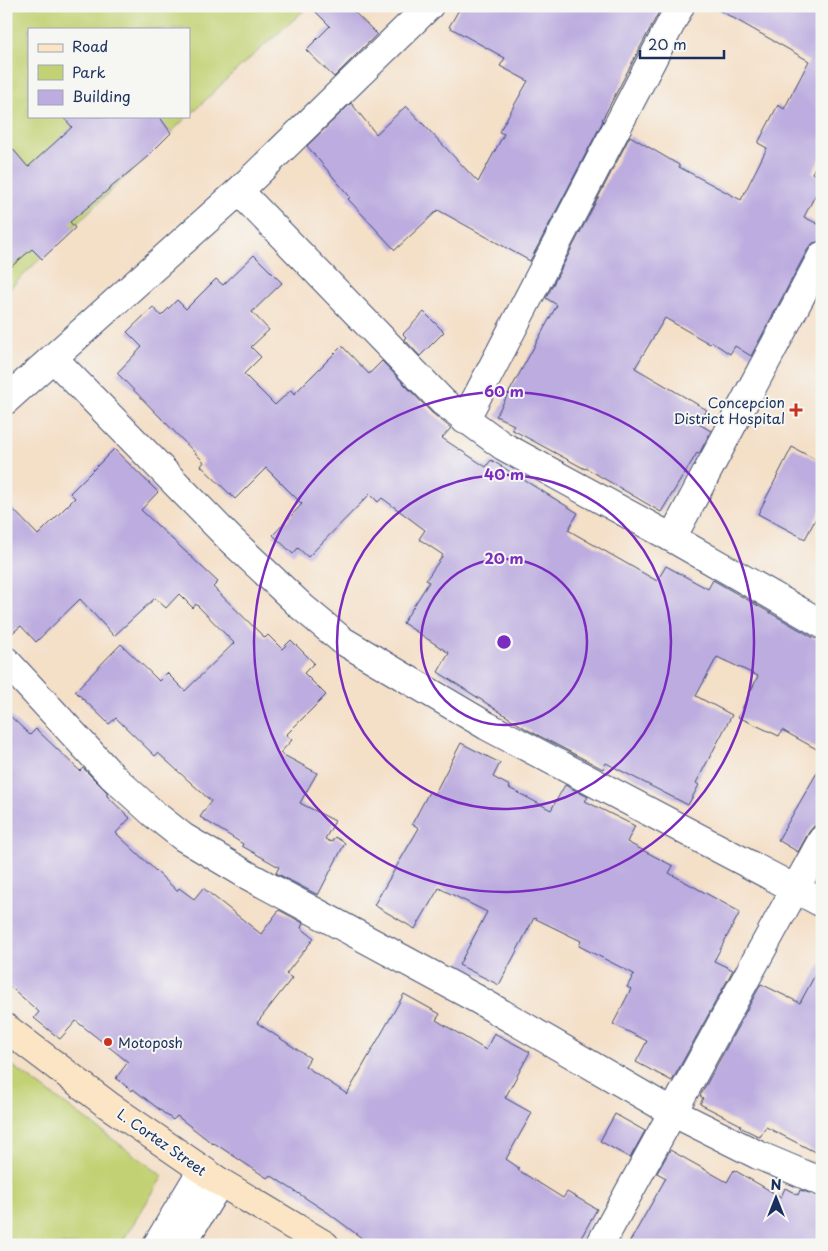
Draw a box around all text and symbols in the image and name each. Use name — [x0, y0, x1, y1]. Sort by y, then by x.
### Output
legend — [28, 28, 190, 118]
scale bar — [640, 28, 724, 60]
text: 20 m — [648, 32, 687, 55]
text: Road — [72, 34, 108, 57]
text: Park — [72, 60, 106, 83]
text: Building — [72, 84, 131, 107]
text: 60 m — [484, 379, 524, 402]
place label: Concepcion District Hospital — [674, 392, 785, 429]
marker: Concepcion District Hospital — [789, 403, 803, 417]
text: 40 m — [484, 462, 524, 485]
text: 20 m — [485, 546, 523, 569]
centre of rings — [495, 633, 513, 651]
place label: Motoposh — [118, 1032, 183, 1053]
marker: Motoposh — [102, 1036, 114, 1048]
street label: L. Cortez Street — [113, 1103, 211, 1181]
north arrow — [750, 1174, 800, 1224]
text: N — [770, 1174, 782, 1195]

